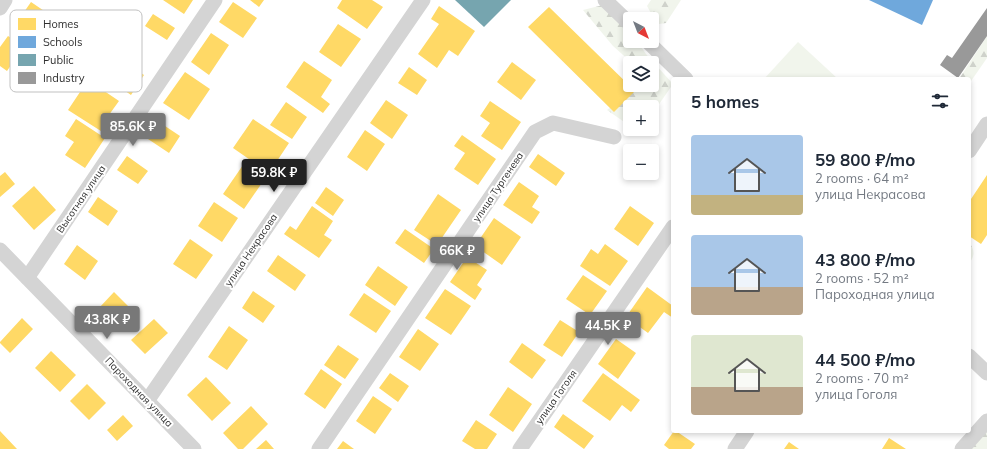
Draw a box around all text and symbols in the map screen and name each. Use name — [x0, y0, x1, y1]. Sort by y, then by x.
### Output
legend — [10, 10, 142, 92]
north arrow — [623, 12, 659, 48]
map controls — [623, 12, 659, 180]
text: Homes — [43, 17, 79, 31]
text: Schools — [43, 35, 82, 49]
text: Public — [43, 53, 74, 67]
button: layers — [623, 56, 659, 92]
text: Industry — [43, 71, 85, 85]
icon: filters — [929, 90, 951, 112]
text: 5 homes — [691, 91, 759, 112]
button: + — [623, 100, 659, 136]
pin: 85.6K ₽ — [96, 113, 170, 147]
text: 85.6K ₽ — [110, 118, 156, 134]
button: − — [623, 144, 659, 180]
street label: улица Тургенева — [470, 149, 526, 225]
text: 59 800 ₽/mo — [815, 149, 915, 170]
icon: home — [723, 151, 771, 199]
pin: 59.8K ₽ — [237, 159, 311, 193]
street label: Высотная улица — [54, 163, 108, 235]
text: 59.8K ₽ — [251, 164, 297, 180]
text: 2 rooms · 64 m² — [815, 170, 909, 186]
text: улица Некрасова — [815, 186, 926, 202]
street label: улица Некрасова — [222, 211, 280, 289]
pin: 66K ₽ — [429, 237, 485, 271]
text: 66K ₽ — [439, 242, 475, 258]
text: 43 800 ₽/mo — [815, 249, 915, 270]
icon: home — [723, 251, 771, 299]
text: 2 rooms · 52 m² — [815, 270, 909, 286]
text: Пароходная улица — [815, 286, 935, 302]
pin: 43.8K ₽ — [70, 306, 144, 340]
text: 43.8K ₽ — [84, 311, 130, 327]
pin: 44.5K ₽ — [571, 312, 645, 346]
text: 44.5K ₽ — [585, 317, 631, 333]
text: 44 500 ₽/mo — [815, 349, 915, 370]
icon: home — [723, 351, 771, 399]
street label: Пароходная улица — [102, 354, 176, 430]
street label: улица Гоголя — [532, 367, 580, 427]
text: 2 rooms · 70 m² — [815, 370, 909, 386]
text: улица Гоголя — [815, 386, 897, 402]

